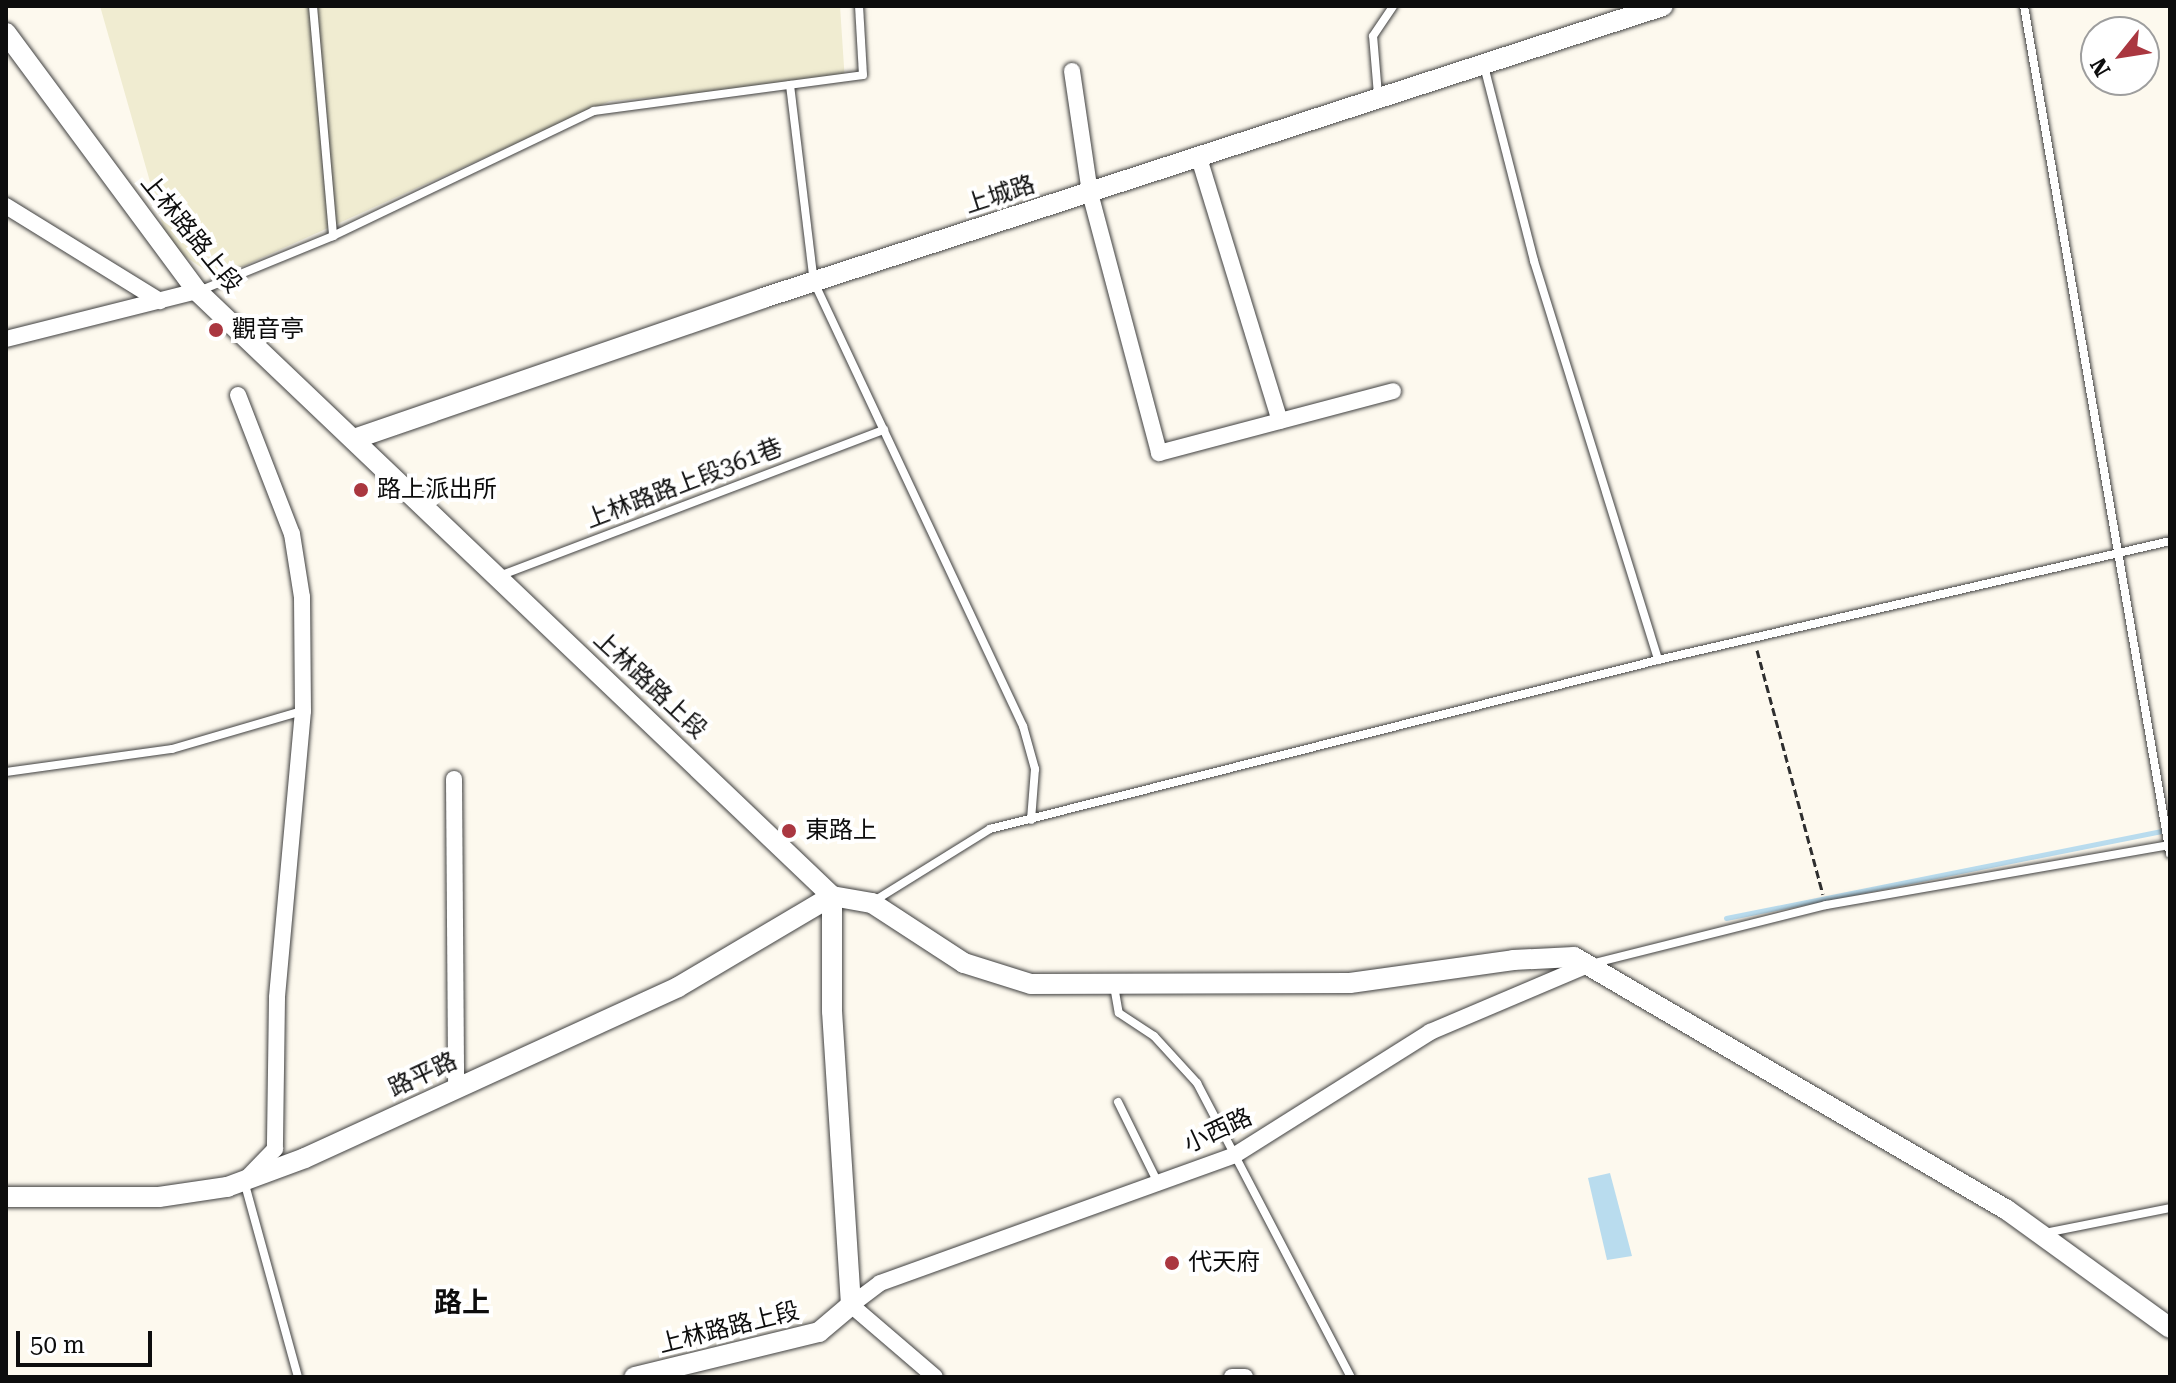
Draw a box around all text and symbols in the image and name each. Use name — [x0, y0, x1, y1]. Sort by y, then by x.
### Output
north arrow — [2080, 16, 2160, 96]
text: N — [2085, 54, 2116, 81]
street label: 上林路路上段 — [134, 169, 248, 299]
street label: 上城路 — [961, 170, 1039, 220]
place label: 觀音亭 — [232, 316, 304, 344]
marker: 觀音亭 — [207, 321, 225, 339]
street label: 上林路路上段361巷 — [582, 433, 786, 535]
place label: 路上派出所 — [377, 476, 497, 504]
marker: 路上派出所 — [352, 481, 370, 499]
street label: 上林路路上段 — [588, 625, 712, 745]
place label: 東路上 — [805, 817, 877, 845]
marker: 東路上 — [780, 822, 798, 840]
street label: 路平路 — [384, 1047, 462, 1103]
street label: 小西路 — [1179, 1103, 1257, 1159]
place label: 代天府 — [1188, 1249, 1260, 1277]
marker: 代天府 — [1163, 1254, 1181, 1272]
district label: 路上 — [434, 1286, 490, 1320]
street label: 上林路路上段 — [656, 1297, 802, 1359]
scale bar — [20, 1315, 156, 1365]
text: 50 m — [30, 1331, 85, 1359]

